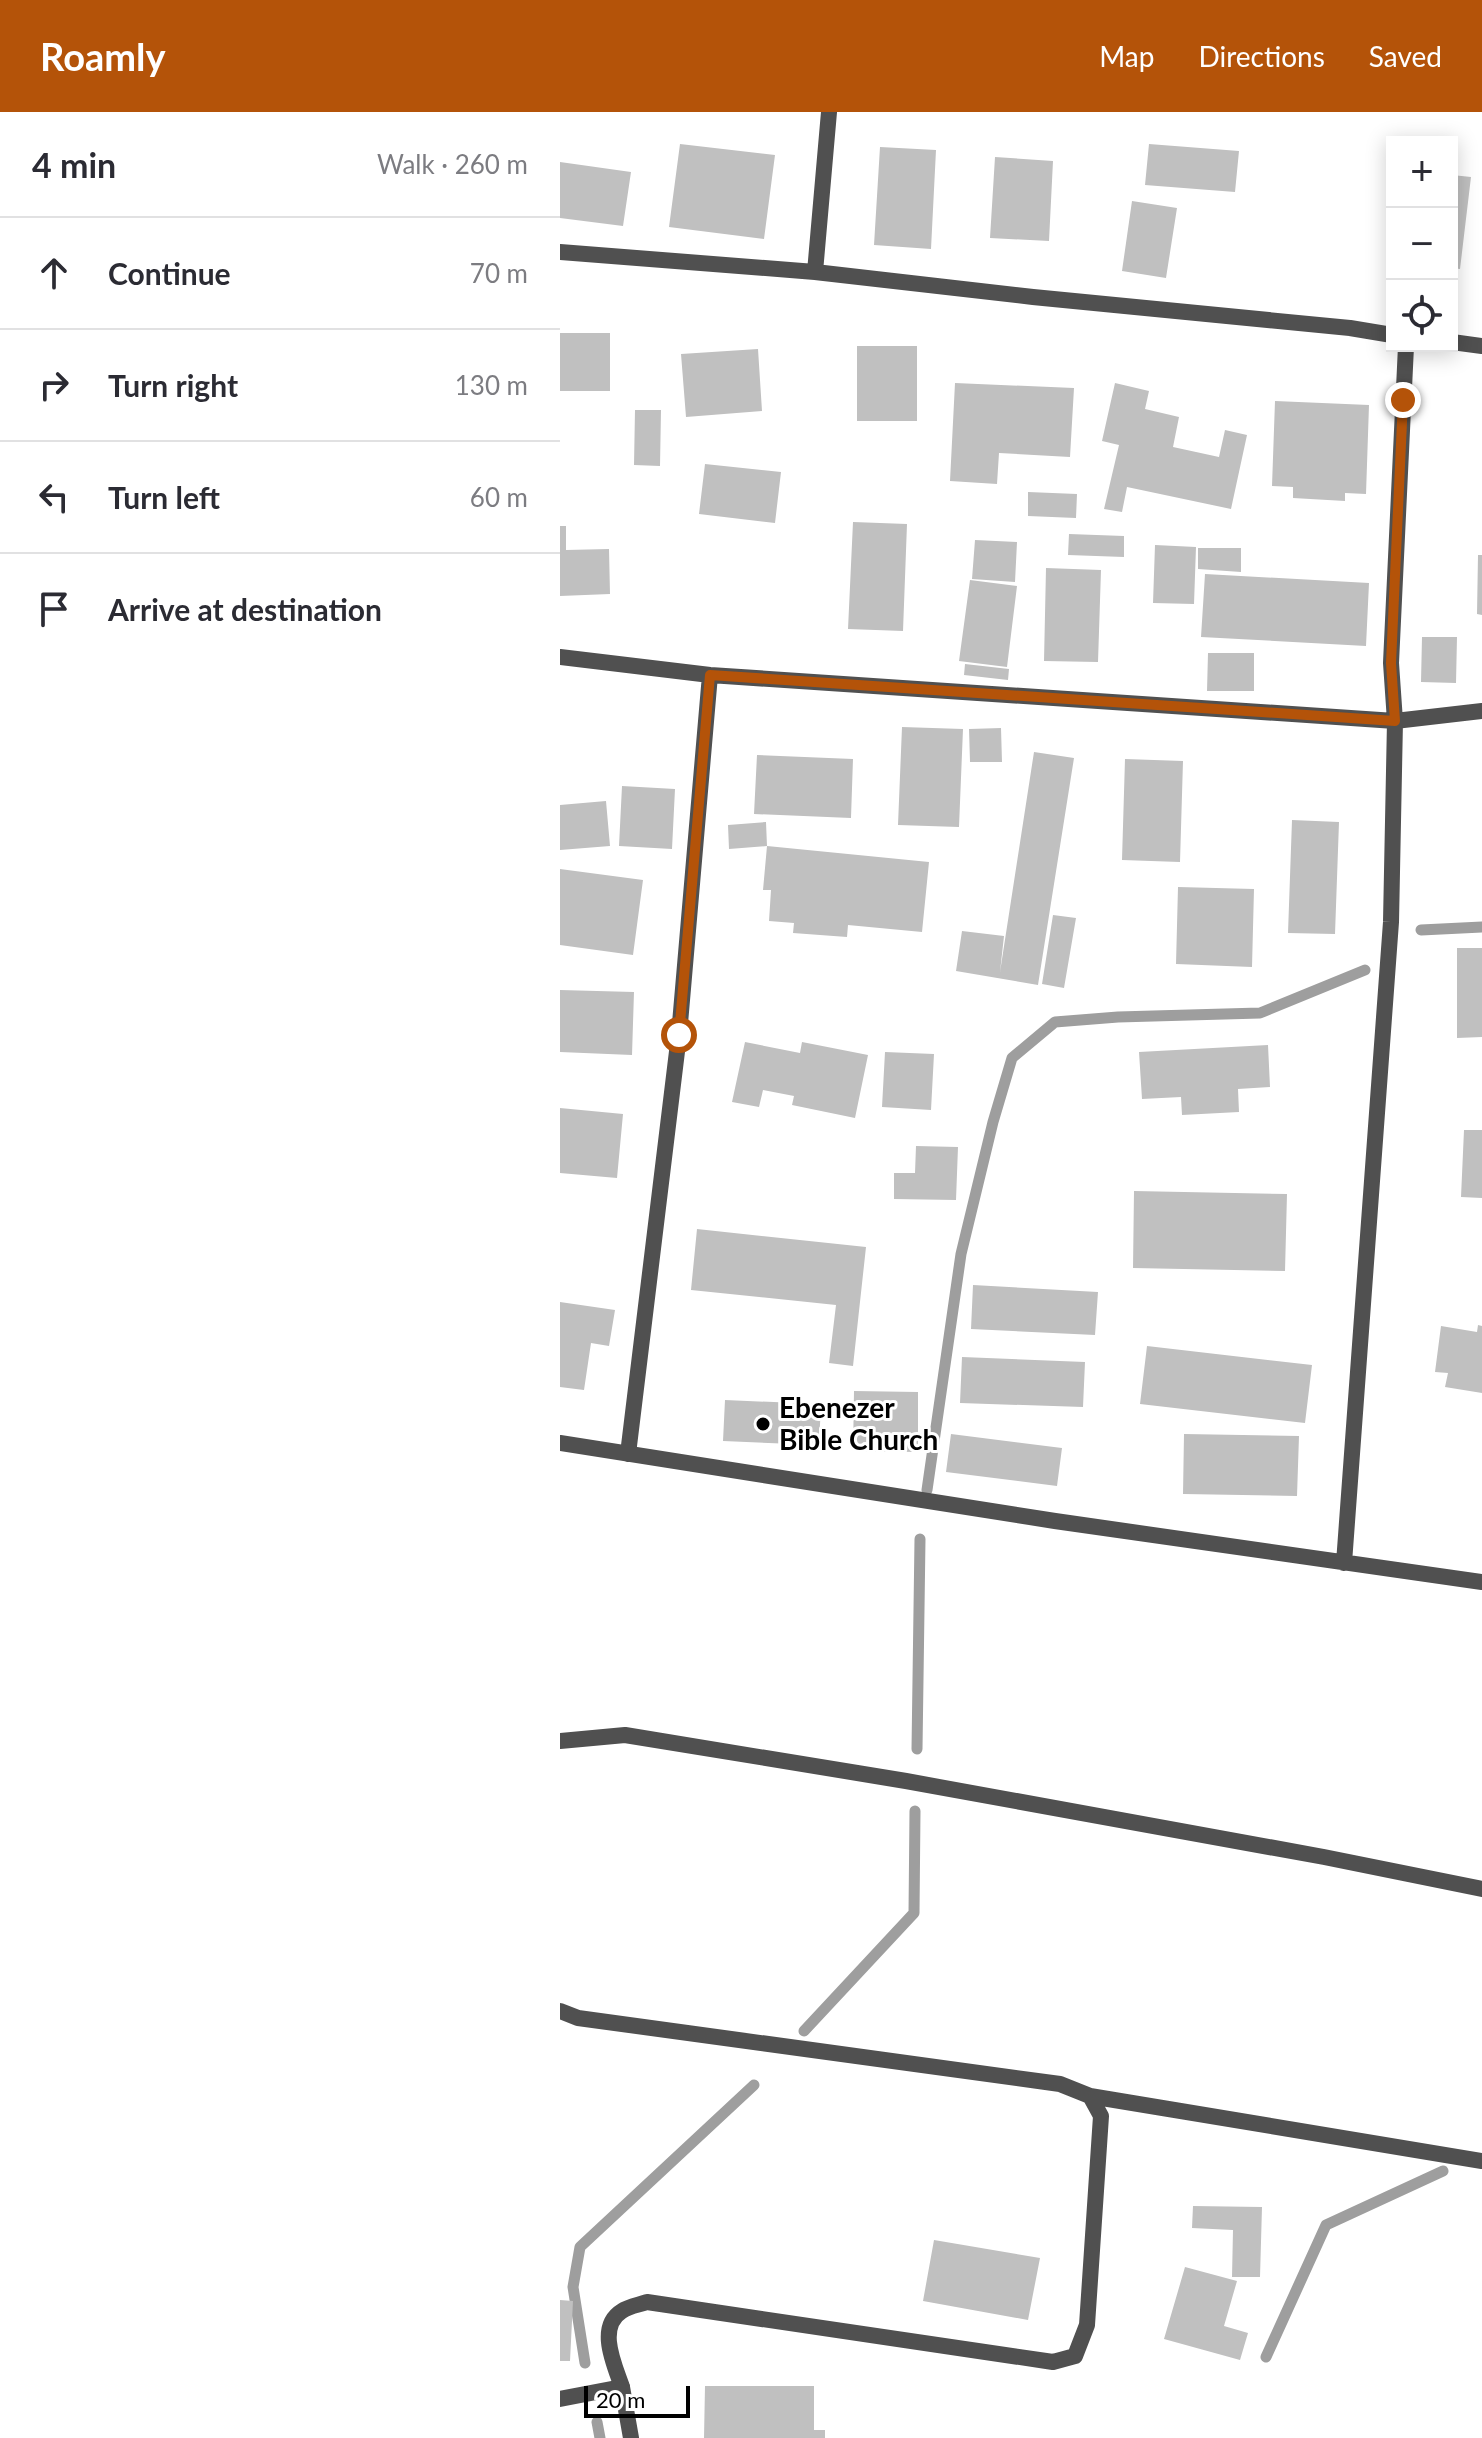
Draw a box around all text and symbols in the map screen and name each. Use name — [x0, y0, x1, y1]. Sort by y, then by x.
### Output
text: Roamly — [40, 33, 166, 79]
text: Map — [1099, 39, 1154, 73]
text: Directions — [1198, 39, 1325, 73]
text: Saved — [1369, 39, 1442, 73]
map controls — [1386, 136, 1458, 352]
button: + — [1386, 136, 1458, 208]
text: 4 min — [32, 144, 116, 185]
text: Walk · 260 m — [377, 148, 528, 180]
button: − — [1386, 208, 1458, 280]
icon: ahead — [32, 251, 76, 295]
text: Continue — [108, 255, 231, 291]
text: 70 m — [470, 257, 528, 289]
button: locate — [1386, 280, 1458, 352]
icon: right — [32, 363, 76, 407]
text: Turn right — [108, 367, 238, 403]
text: 130 m — [455, 369, 528, 401]
route end — [1385, 382, 1421, 418]
icon: left — [32, 475, 76, 519]
text: Turn left — [108, 479, 220, 515]
text: 60 m — [470, 481, 528, 513]
icon: arrive — [32, 587, 76, 631]
text: Arrive at destination — [108, 591, 382, 627]
route start — [661, 1017, 697, 1053]
place label: Ebenezer Bible Church — [779, 1390, 938, 1456]
marker: Ebenezer Bible Church — [754, 1415, 772, 1433]
scale bar — [584, 2382, 690, 2418]
text: 20 m — [596, 2386, 645, 2413]

